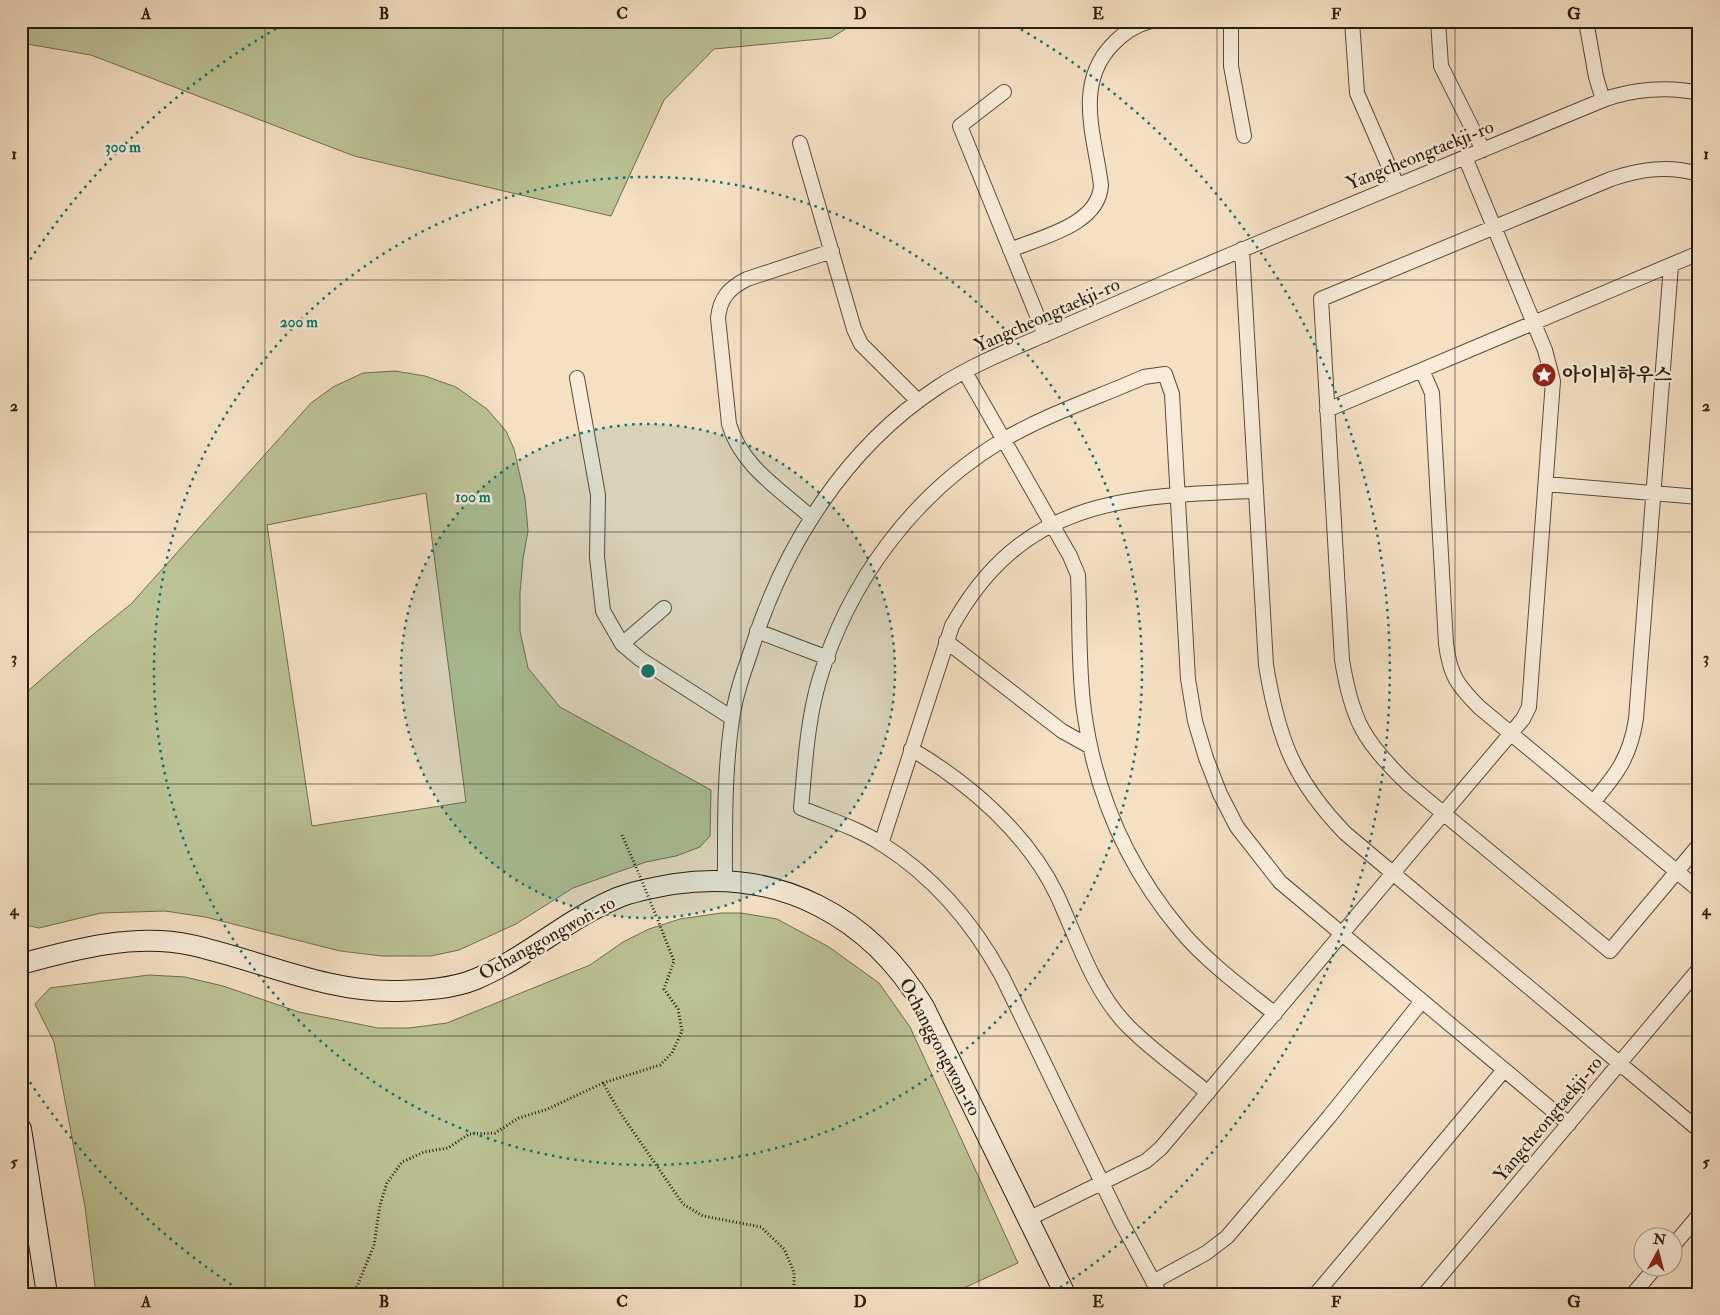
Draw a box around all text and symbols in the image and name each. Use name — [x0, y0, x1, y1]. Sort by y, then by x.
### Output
text: A — [140, 4, 152, 24]
text: B — [379, 4, 389, 24]
text: C — [616, 4, 628, 24]
text: D — [853, 4, 867, 24]
text: E — [1092, 4, 1104, 24]
text: F — [1331, 4, 1341, 24]
text: G — [1567, 4, 1581, 24]
street label: Yangcheongtaekji-ro — [1343, 115, 1497, 195]
text: 300 m — [105, 138, 141, 157]
text: 1 — [11, 144, 17, 164]
text: 1 — [1703, 144, 1709, 164]
street label: Yangcheongtaekji-ro — [971, 272, 1123, 358]
text: 200 m — [280, 313, 318, 332]
place icon: 아이비하우스 — [1531, 362, 1557, 388]
place label: 아이비하우스 — [1562, 363, 1673, 387]
text: 2 — [10, 396, 18, 416]
text: 2 — [1702, 396, 1710, 416]
text: 100 m — [455, 488, 491, 507]
text: 3 — [11, 648, 17, 668]
text: 3 — [1703, 648, 1709, 668]
centre of rings — [639, 662, 657, 680]
street label: Ochanggongwon-ro — [475, 891, 619, 985]
text: 4 — [9, 900, 20, 920]
text: 4 — [1701, 900, 1712, 920]
street label: Ochanggongwon-ro — [894, 974, 986, 1120]
street label: Yangcheongtaekji-ro — [1488, 1051, 1608, 1187]
text: 5 — [10, 1152, 18, 1172]
text: 5 — [1702, 1152, 1710, 1172]
north arrow — [1632, 1228, 1682, 1278]
text: N — [1651, 1230, 1667, 1249]
text: A — [140, 1292, 152, 1312]
text: B — [379, 1292, 389, 1312]
text: C — [616, 1292, 628, 1312]
text: D — [853, 1292, 867, 1312]
text: E — [1092, 1292, 1104, 1312]
text: F — [1331, 1292, 1341, 1312]
text: G — [1567, 1292, 1581, 1312]

